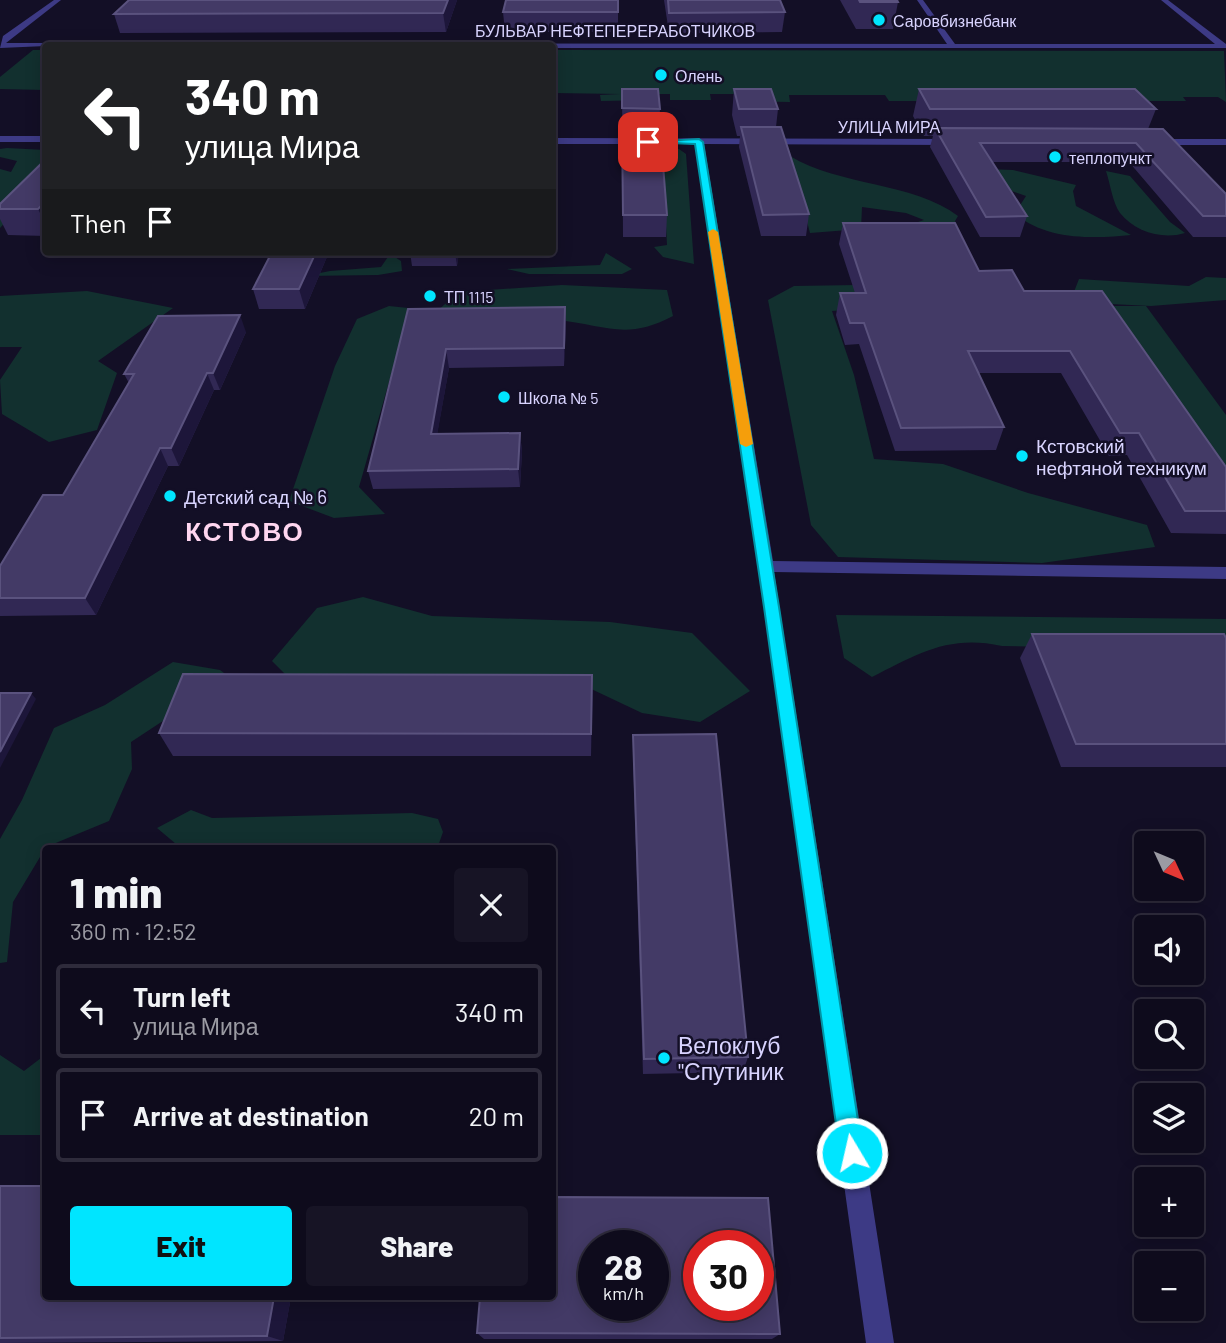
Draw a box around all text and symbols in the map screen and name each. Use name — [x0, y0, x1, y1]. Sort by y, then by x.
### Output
place label: Саровбизнебанк — [893, 11, 1017, 30]
marker: Саровбизнебанк — [871, 12, 887, 28]
street label: БУЛЬВАР НЕФТЕПЕРЕРАБОТЧИКОВ — [475, 21, 755, 40]
text: 340 m — [185, 66, 320, 125]
place label: Олень — [675, 66, 723, 85]
marker: Олень — [653, 67, 669, 83]
icon: left — [70, 70, 161, 161]
pin — [618, 112, 678, 172]
street label: УЛИЦА МИРА — [838, 117, 941, 136]
icon: arrive — [629, 123, 667, 161]
text: улица Мира — [185, 126, 360, 164]
place label: теплопункт — [1069, 148, 1153, 167]
marker: теплопункт — [1047, 149, 1063, 165]
icon: arrive — [141, 203, 179, 241]
text: Then — [70, 207, 127, 238]
place label: ТП 1115 — [444, 287, 494, 306]
marker: ТП 1115 — [422, 288, 438, 304]
place label: Школа № 5 — [518, 388, 598, 407]
marker: Школа № 5 — [496, 389, 512, 405]
place label: Кстовский нефтяной техникум — [1036, 434, 1207, 479]
marker: Кстовский нефтяной техникум — [1014, 448, 1030, 464]
place label: Детский сад № 6 — [184, 485, 327, 508]
marker: Детский сад № 6 — [162, 488, 178, 504]
district label: КСТОВО — [185, 515, 305, 546]
north arrow — [1134, 831, 1204, 901]
map controls — [1134, 831, 1204, 1321]
text: 1 min — [70, 866, 162, 916]
button: close — [454, 868, 528, 942]
button: sound — [1134, 915, 1204, 985]
text: 360 m · 12:52 — [70, 917, 197, 945]
text: Turn left — [133, 981, 231, 1012]
icon: left — [74, 992, 112, 1030]
text: 340 m — [455, 996, 524, 1027]
button: search — [1134, 999, 1204, 1069]
text: улица Мира — [133, 1012, 258, 1040]
place label: Велоклуб "Спутиник — [678, 1031, 785, 1085]
marker: Велоклуб "Спутиник — [656, 1050, 672, 1066]
button: layers — [1134, 1083, 1204, 1153]
icon: arrive — [74, 1096, 112, 1134]
text: Arrive at destination — [133, 1100, 369, 1131]
text: 20 m — [469, 1100, 524, 1131]
position arrow — [815, 1116, 889, 1190]
button: + — [1134, 1167, 1204, 1237]
button: Exit — [70, 1206, 292, 1286]
button: Share — [306, 1206, 528, 1286]
speed limit sign: 30 — [683, 1230, 774, 1321]
text: 28 — [604, 1245, 643, 1287]
button: − — [1134, 1251, 1204, 1321]
text: km/h — [603, 1282, 644, 1304]

